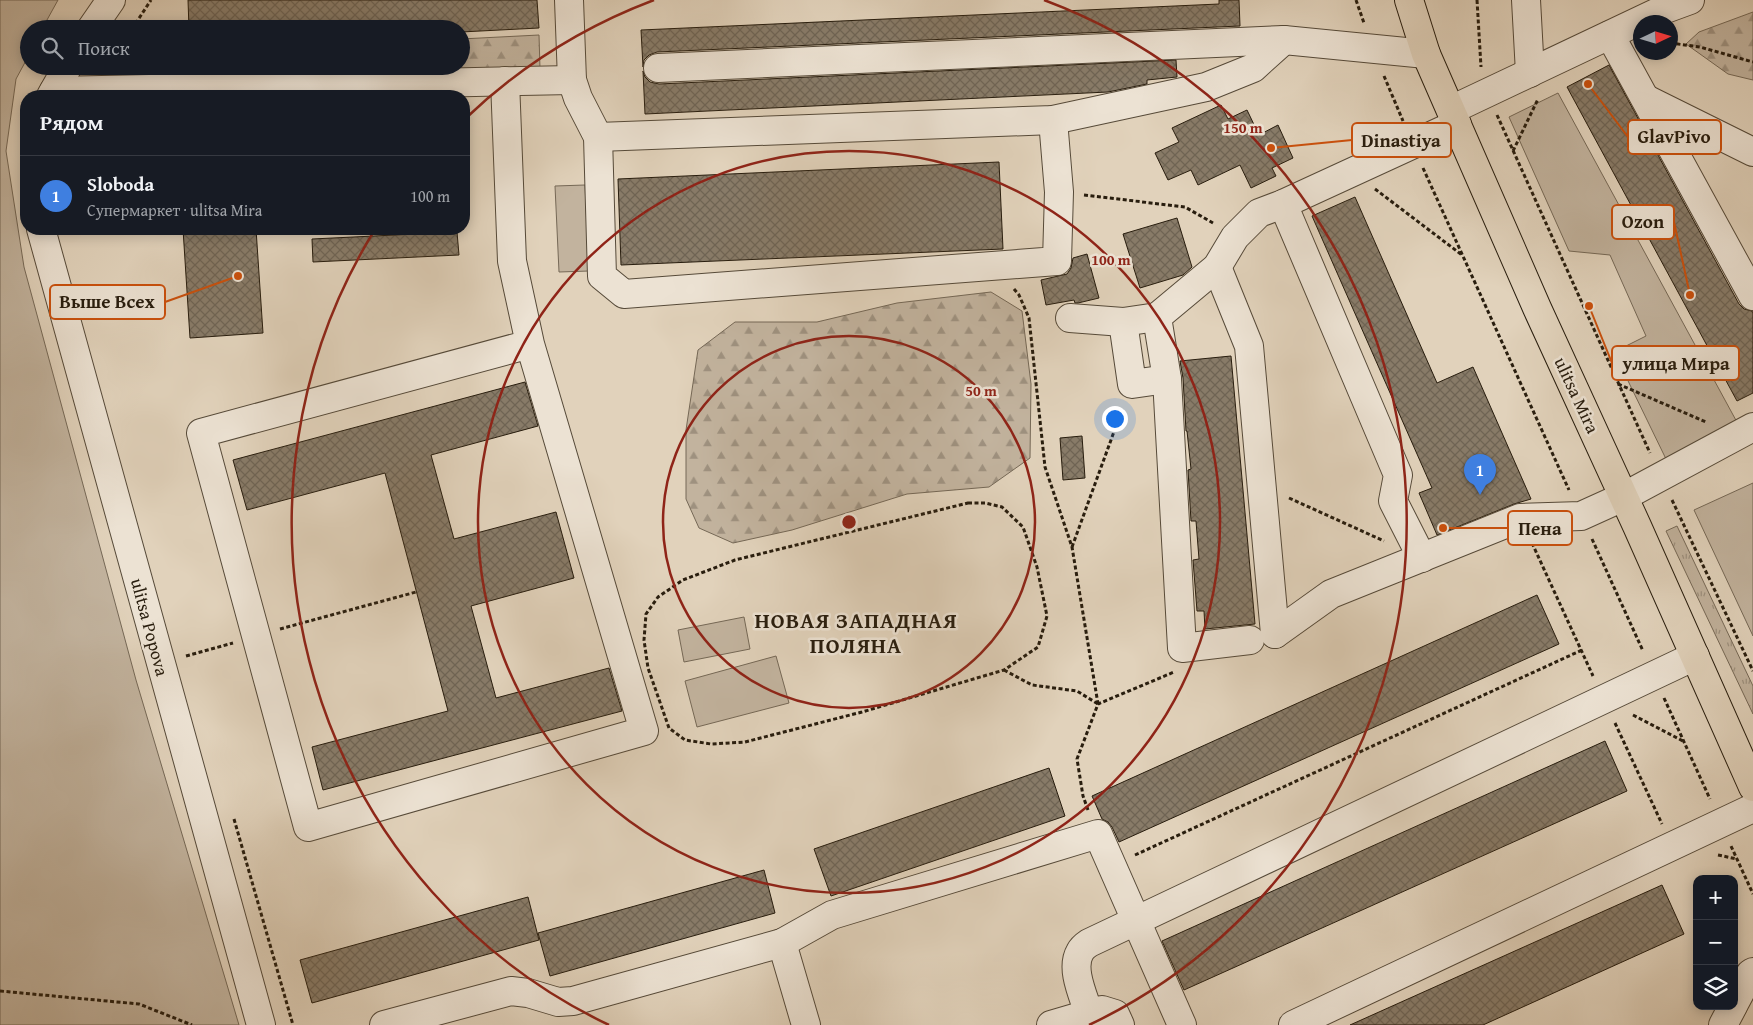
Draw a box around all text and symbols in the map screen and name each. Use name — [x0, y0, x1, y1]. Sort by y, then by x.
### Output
north arrow — [1633, 15, 1678, 60]
search box — [20, 20, 470, 75]
icon: search — [38, 34, 66, 62]
text: Поиск — [78, 34, 130, 62]
text: Рядом — [40, 107, 103, 138]
text: 150 m — [1223, 117, 1263, 138]
callout: GlavPivo — [1628, 120, 1721, 154]
text: GlavPivo — [1637, 122, 1711, 150]
callout: Dinastiya — [1352, 123, 1451, 157]
text: Dinastiya — [1361, 126, 1441, 154]
text: Sloboda — [87, 170, 154, 198]
text: 1 — [52, 184, 60, 208]
text: 100 m — [410, 184, 450, 208]
text: Супермаркет · ulitsa Mira — [87, 198, 262, 222]
callout: Ozon — [1612, 205, 1674, 239]
text: Ozon — [1622, 207, 1665, 235]
text: 100 m — [1091, 249, 1131, 270]
callout: Выше Всех — [50, 285, 165, 319]
text: Выше Всех — [59, 287, 155, 315]
callout: улица Мира — [1612, 346, 1739, 380]
text: улица Мира — [1621, 349, 1730, 377]
street label: ulitsa Mira — [1548, 352, 1607, 438]
text: 50 m — [965, 380, 997, 401]
your location — [1102, 406, 1128, 432]
pin: 1 — [1464, 454, 1496, 495]
callout: Пена — [1508, 511, 1572, 545]
centre of rings — [840, 513, 858, 531]
text: Пена — [1518, 514, 1562, 542]
street label: ulitsa Popova — [124, 575, 176, 679]
district label: НОВАЯ ЗАПАДНАЯ ПОЛЯНА — [755, 604, 957, 661]
map controls — [1693, 875, 1738, 1010]
button: + — [1693, 875, 1738, 920]
button: − — [1693, 920, 1738, 965]
button: layers — [1693, 965, 1738, 1010]

